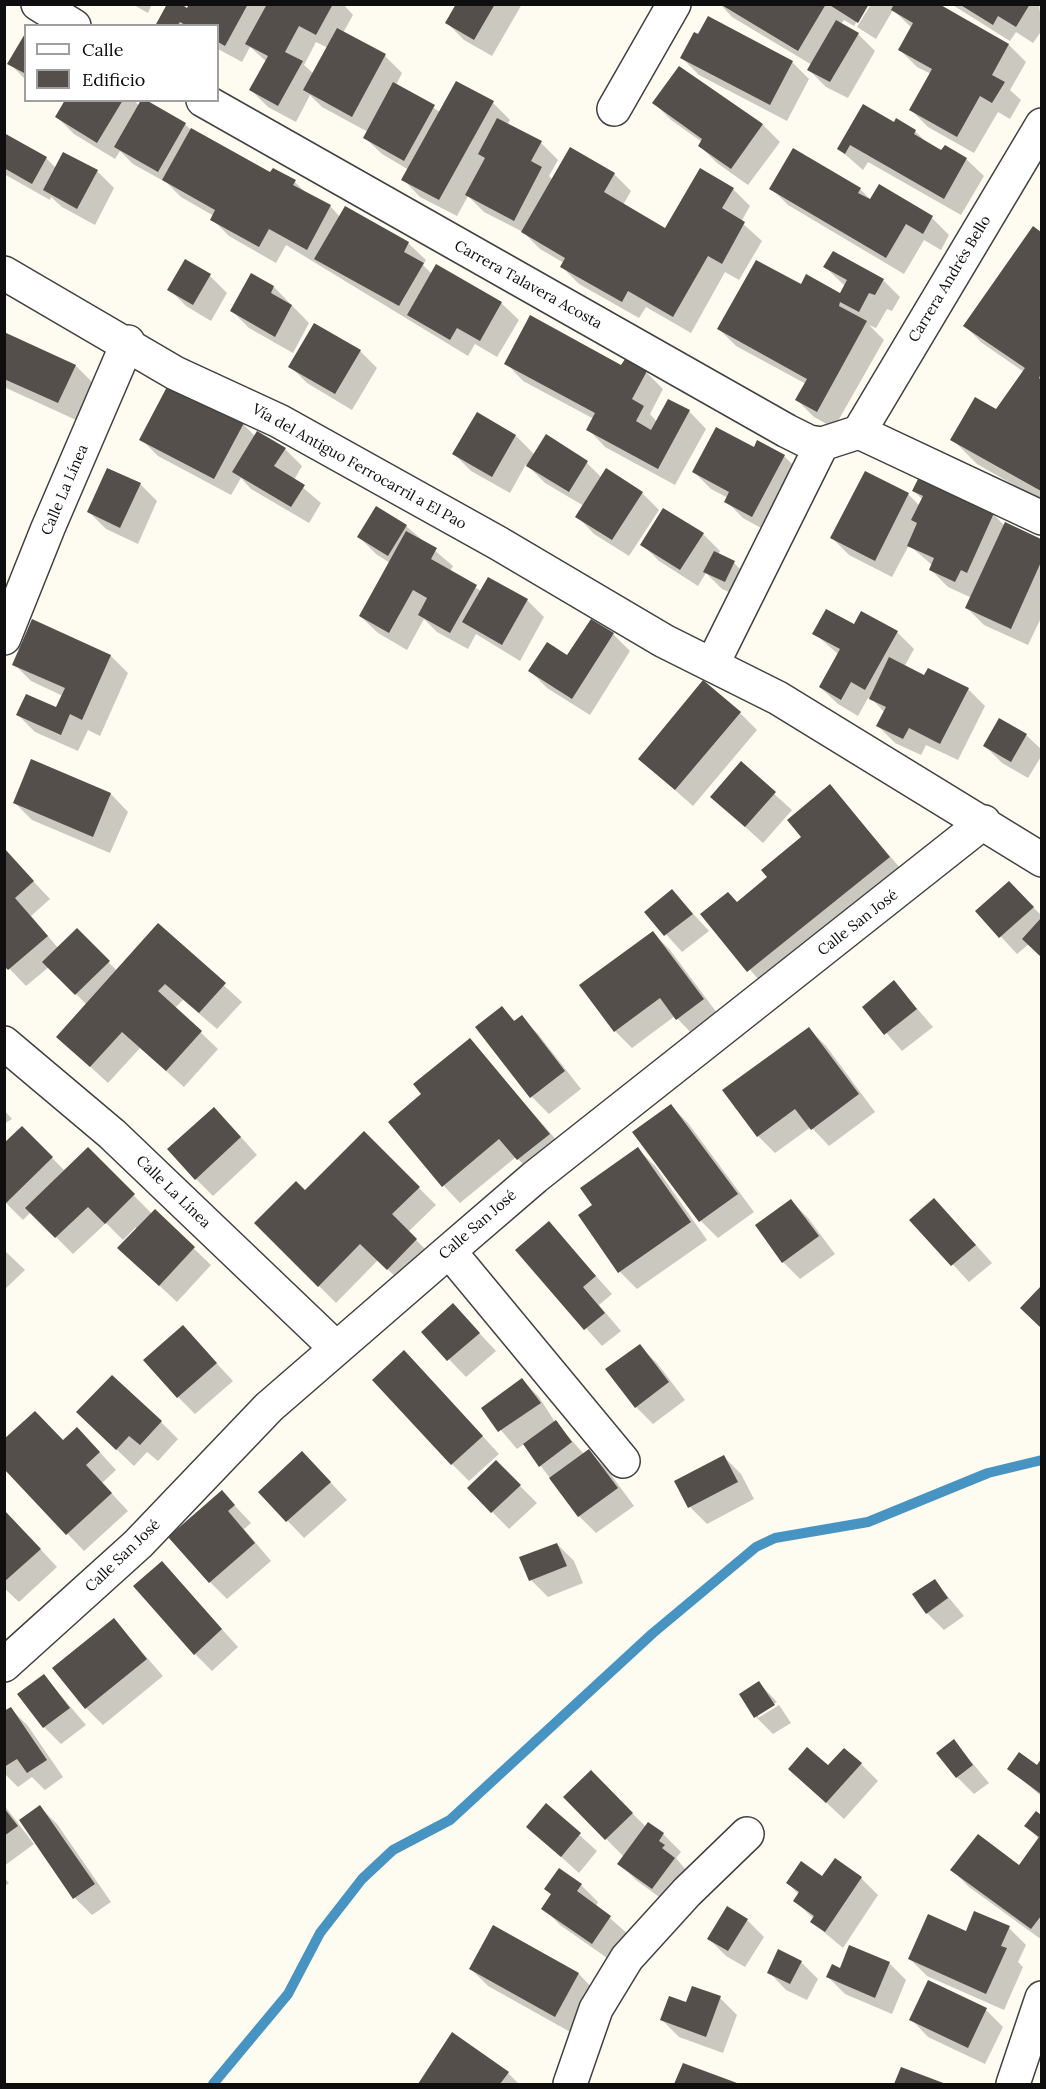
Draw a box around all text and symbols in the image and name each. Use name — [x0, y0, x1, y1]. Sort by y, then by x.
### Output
legend — [24, 24, 219, 102]
text: Calle — [82, 38, 123, 61]
text: Edificio — [82, 68, 145, 91]
street label: Carrera Andrés Bello — [905, 212, 995, 346]
street label: Carrera Talavera Acosta — [451, 237, 605, 333]
street label: Vía del Antiguo Ferrocarril a El Pao — [249, 400, 469, 534]
street label: Calle La Línea — [38, 442, 92, 538]
street label: Calle San José — [814, 886, 902, 960]
street label: Calle La Línea — [132, 1152, 214, 1232]
street label: Calle San José — [435, 1186, 521, 1264]
street label: Calle San José — [82, 1516, 164, 1596]

